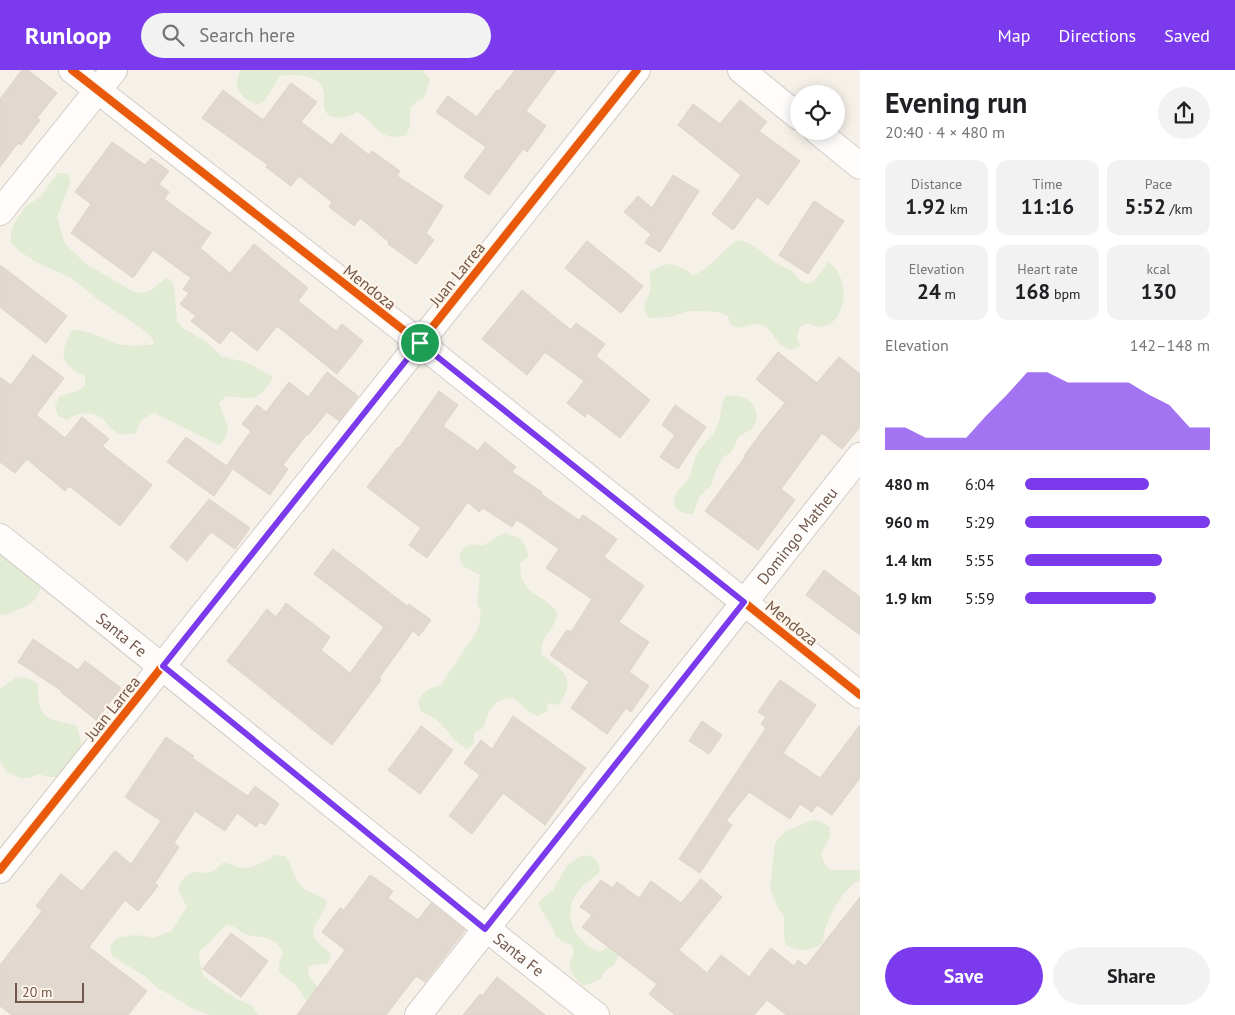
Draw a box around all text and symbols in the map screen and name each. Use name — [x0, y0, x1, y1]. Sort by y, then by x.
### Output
search box — [141, 13, 491, 58]
text: Runloop — [25, 20, 111, 51]
icon: search — [159, 21, 187, 49]
text: Search here — [199, 23, 295, 47]
text: Map — [998, 24, 1030, 47]
text: Directions — [1058, 24, 1136, 47]
text: Saved — [1164, 24, 1210, 47]
text: Evening run — [885, 84, 1027, 121]
map controls — [790, 85, 845, 140]
button: locate — [790, 85, 845, 140]
button: share — [1158, 87, 1210, 139]
text: 20:40 · 4 × 480 m — [885, 122, 1005, 142]
text: Distance — [911, 175, 962, 193]
text: Time — [1032, 175, 1063, 193]
text: Pace — [1145, 175, 1172, 193]
text: 1.92 — [905, 193, 946, 220]
text: 11:16 — [1021, 193, 1074, 220]
text: 5:52 — [1124, 193, 1166, 220]
text: km — [946, 200, 968, 218]
text: /km — [1166, 200, 1193, 218]
street label: Juan Larrea — [424, 238, 489, 311]
street label: Mendoza — [340, 260, 400, 314]
text: Elevation — [909, 260, 964, 278]
text: Heart rate — [1017, 260, 1078, 278]
text: kcal — [1147, 260, 1170, 278]
text: 24 — [917, 278, 941, 305]
text: 168 — [1015, 278, 1050, 305]
text: 130 — [1141, 278, 1176, 305]
text: m — [941, 285, 956, 303]
text: bpm — [1050, 285, 1080, 303]
pin — [399, 322, 441, 364]
icon: arrive — [406, 329, 434, 357]
text: Elevation — [885, 335, 949, 355]
text: 142–148 m — [1130, 335, 1210, 355]
text: 480 m — [885, 474, 929, 494]
text: 6:04 — [965, 474, 995, 494]
street label: Domingo Matheu — [752, 483, 841, 588]
text: 960 m — [885, 512, 929, 532]
text: 5:29 — [965, 512, 995, 532]
text: 1.4 km — [885, 550, 932, 570]
text: 5:55 — [965, 550, 995, 570]
text: 1.9 km — [885, 588, 932, 608]
text: 5:59 — [965, 588, 995, 608]
street label: Mendoza — [762, 596, 822, 650]
street label: Santa Fe — [92, 608, 151, 661]
street label: Juan Larrea — [79, 672, 144, 745]
street label: Santa Fe — [490, 928, 548, 981]
button: Save — [885, 947, 1043, 1005]
button: Share — [1053, 947, 1210, 1005]
scale bar — [15, 980, 84, 1003]
text: 20 m — [22, 983, 52, 1001]

